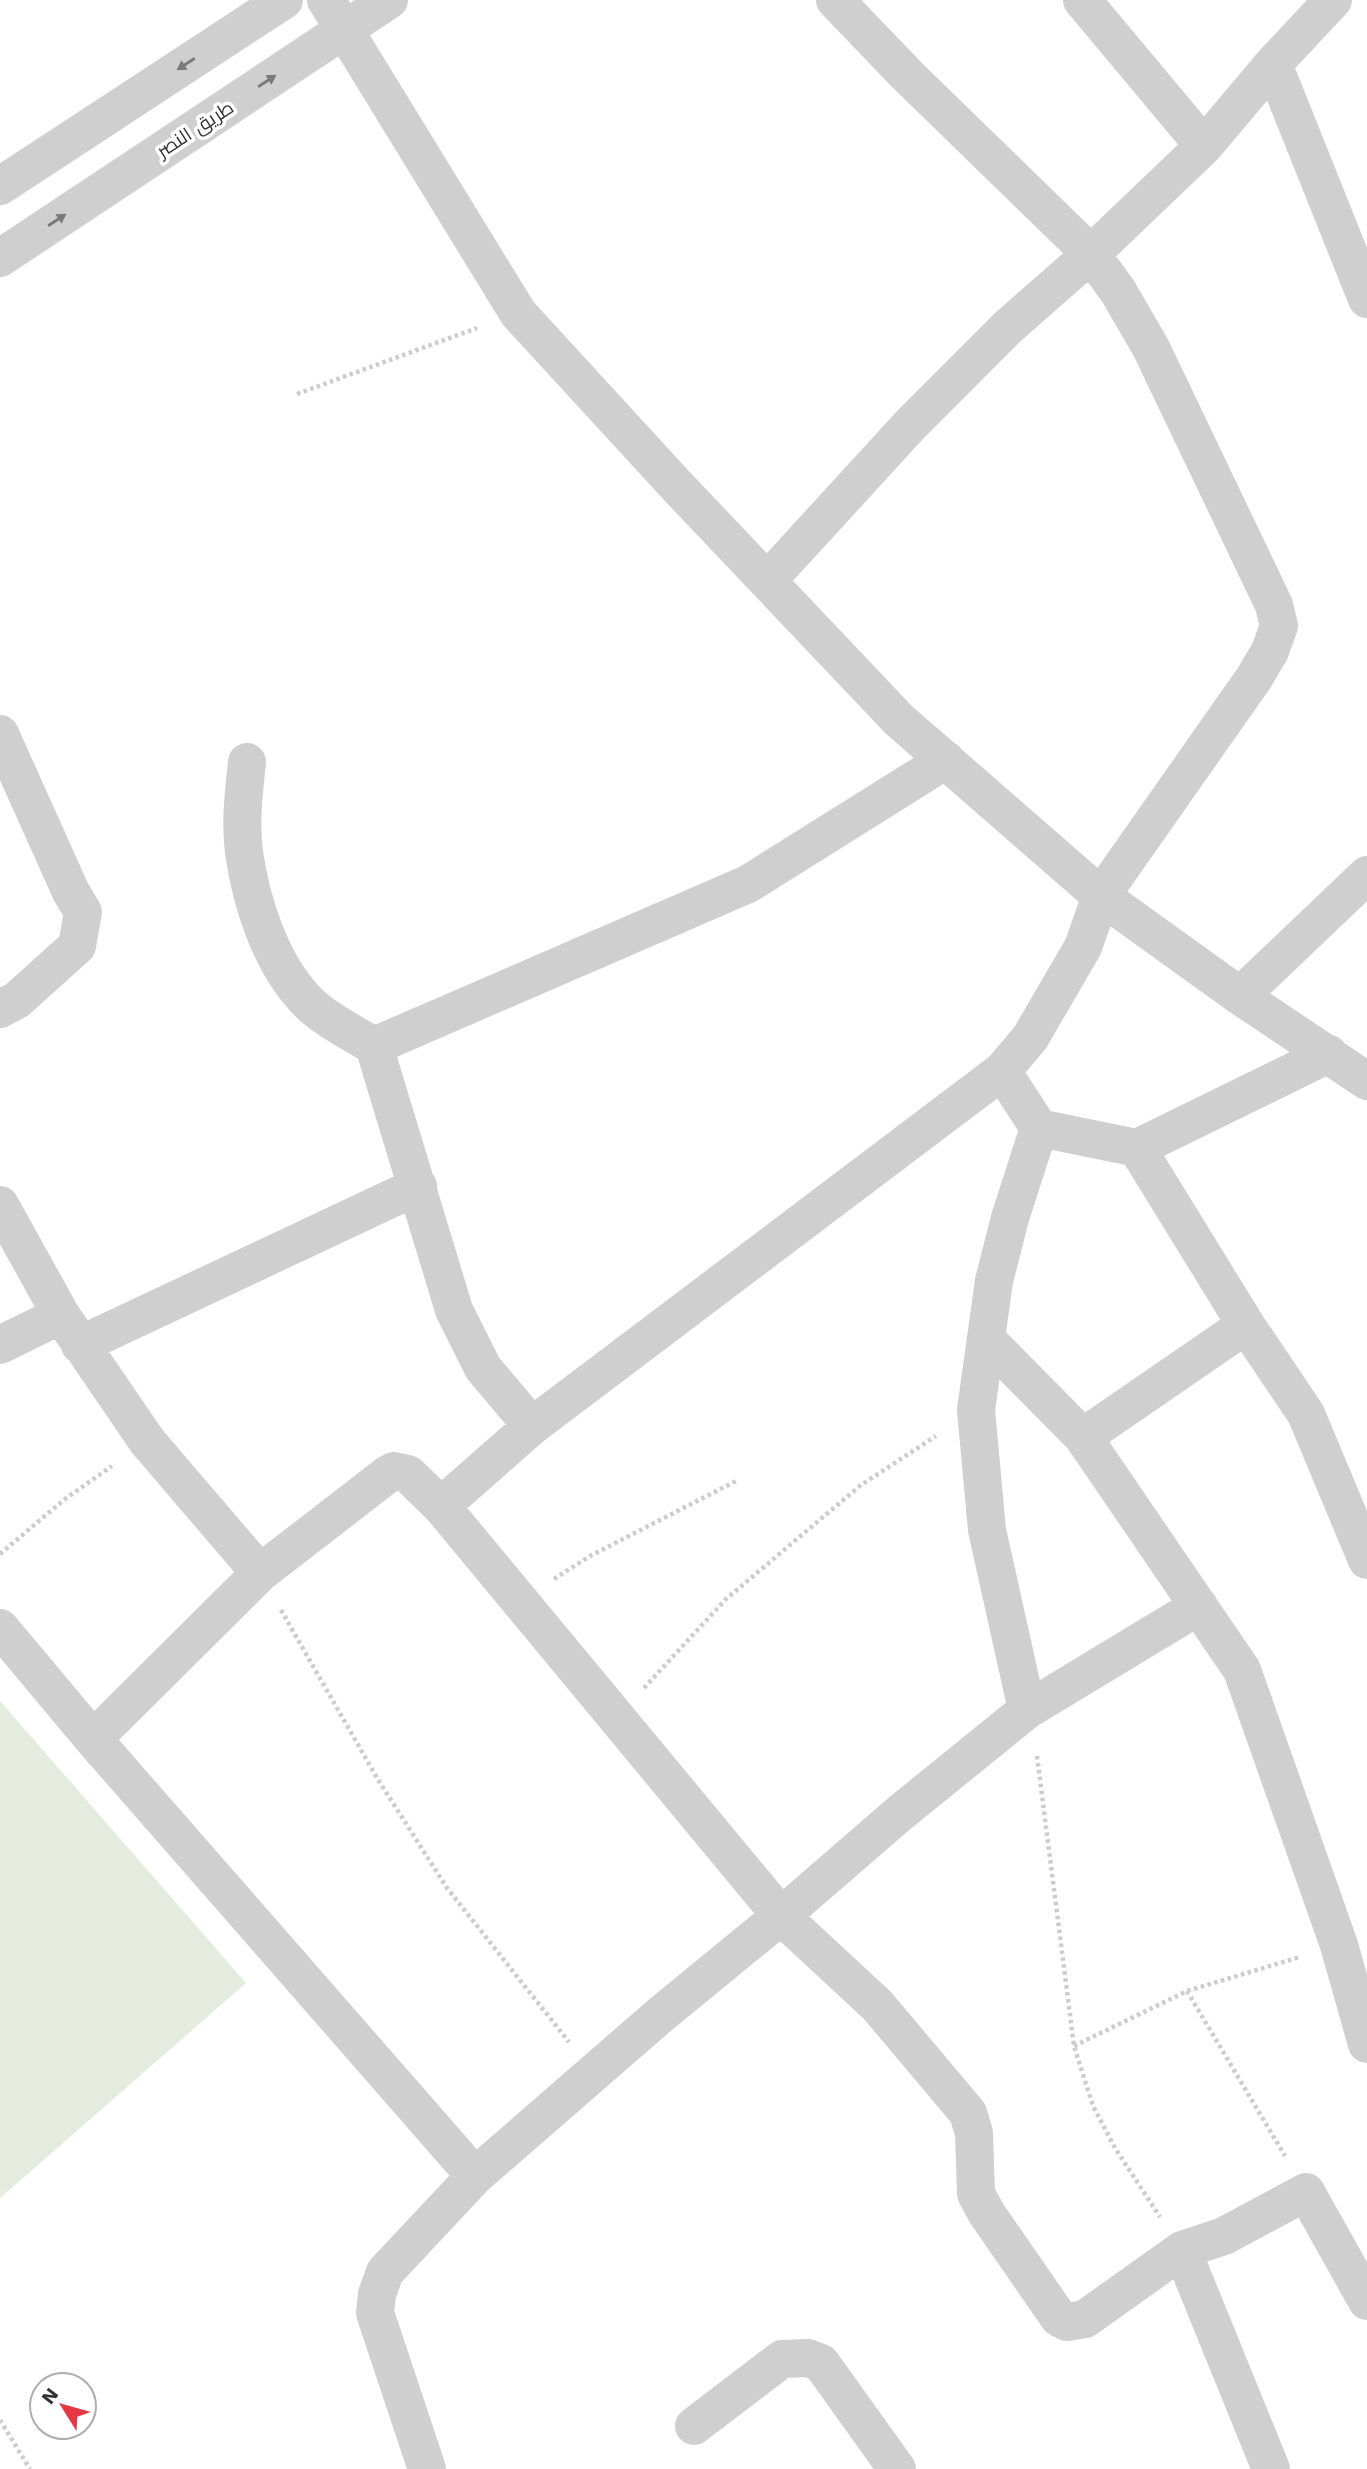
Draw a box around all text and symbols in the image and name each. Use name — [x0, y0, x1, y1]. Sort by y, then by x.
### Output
one-way arrow — [177, 57, 195, 71]
one-way arrow — [257, 75, 277, 88]
street label: طريق النصر — [151, 96, 238, 164]
one-way arrow — [47, 214, 67, 227]
north arrow — [28, 2371, 98, 2441]
text: N — [36, 2384, 63, 2409]

